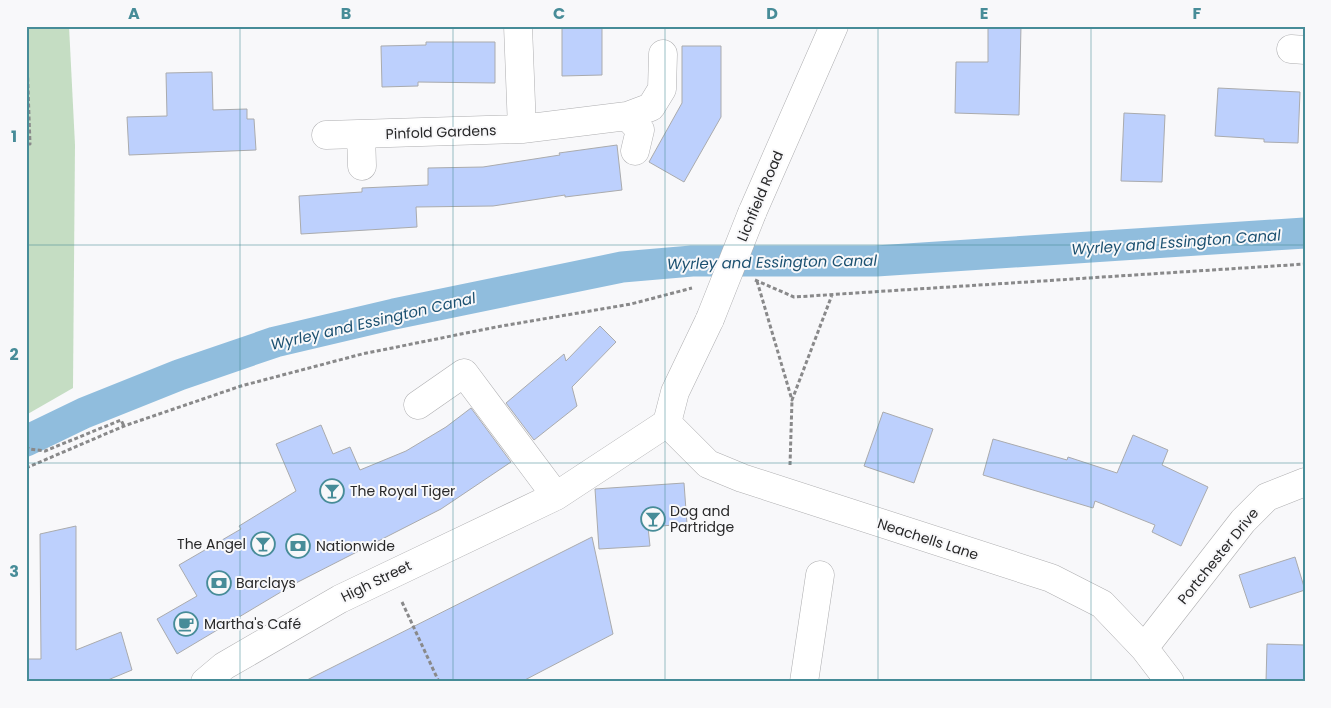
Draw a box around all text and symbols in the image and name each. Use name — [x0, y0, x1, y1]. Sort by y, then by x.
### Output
text: A — [128, 2, 140, 25]
text: B — [341, 2, 351, 25]
text: C — [553, 2, 565, 25]
text: D — [766, 2, 778, 25]
text: E — [980, 2, 988, 25]
text: F — [1193, 2, 1202, 25]
street label: Pinfold Gardens — [385, 120, 497, 144]
text: 1 — [11, 125, 17, 148]
street label: Lichfield Road — [732, 148, 788, 244]
water label: Wyrley and Essington Canal — [1071, 224, 1282, 260]
water label: Wyrley and Essington Canal — [667, 250, 877, 274]
water label: Wyrley and Essington Canal — [268, 287, 478, 355]
text: 2 — [9, 343, 19, 366]
bar icon: The Royal Tiger — [319, 478, 345, 504]
place label: The Royal Tiger — [350, 481, 455, 501]
place label: Dog and Partridge — [670, 501, 734, 537]
street label: Portchester Drive — [1173, 503, 1263, 608]
bar icon: Dog and Partridge — [640, 506, 666, 532]
street label: Neachells Lane — [875, 513, 981, 565]
bar icon: The Angel — [250, 531, 276, 557]
bank icon: Nationwide — [285, 533, 311, 559]
place label: The Angel — [177, 534, 246, 554]
place label: Nationwide — [316, 536, 395, 556]
street label: High Street — [337, 555, 415, 607]
text: 3 — [9, 560, 19, 583]
bank icon: Barclays — [206, 570, 232, 596]
place label: Barclays — [236, 573, 296, 593]
cafe icon: Martha's Café — [173, 611, 199, 637]
place label: Martha's Café — [204, 614, 301, 634]

